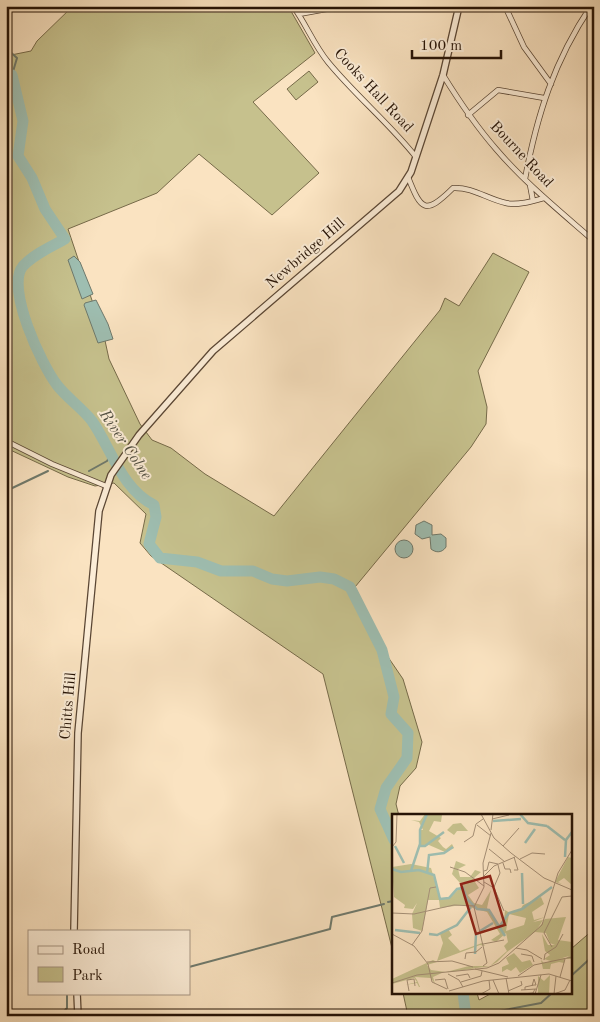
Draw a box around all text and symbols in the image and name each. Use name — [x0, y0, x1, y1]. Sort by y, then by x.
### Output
scale bar — [412, 28, 501, 60]
text: 100 m — [420, 39, 462, 54]
street label: Cooks Hall Road — [331, 46, 416, 136]
street label: Bourne Road — [487, 119, 555, 191]
street label: Newbridge Hill — [264, 216, 348, 292]
water label: River Colne — [95, 406, 154, 483]
street label: Chitts Hill — [59, 672, 79, 740]
inset map — [392, 814, 572, 994]
legend — [28, 930, 190, 994]
text: Road — [72, 943, 106, 958]
text: Park — [72, 969, 103, 984]

